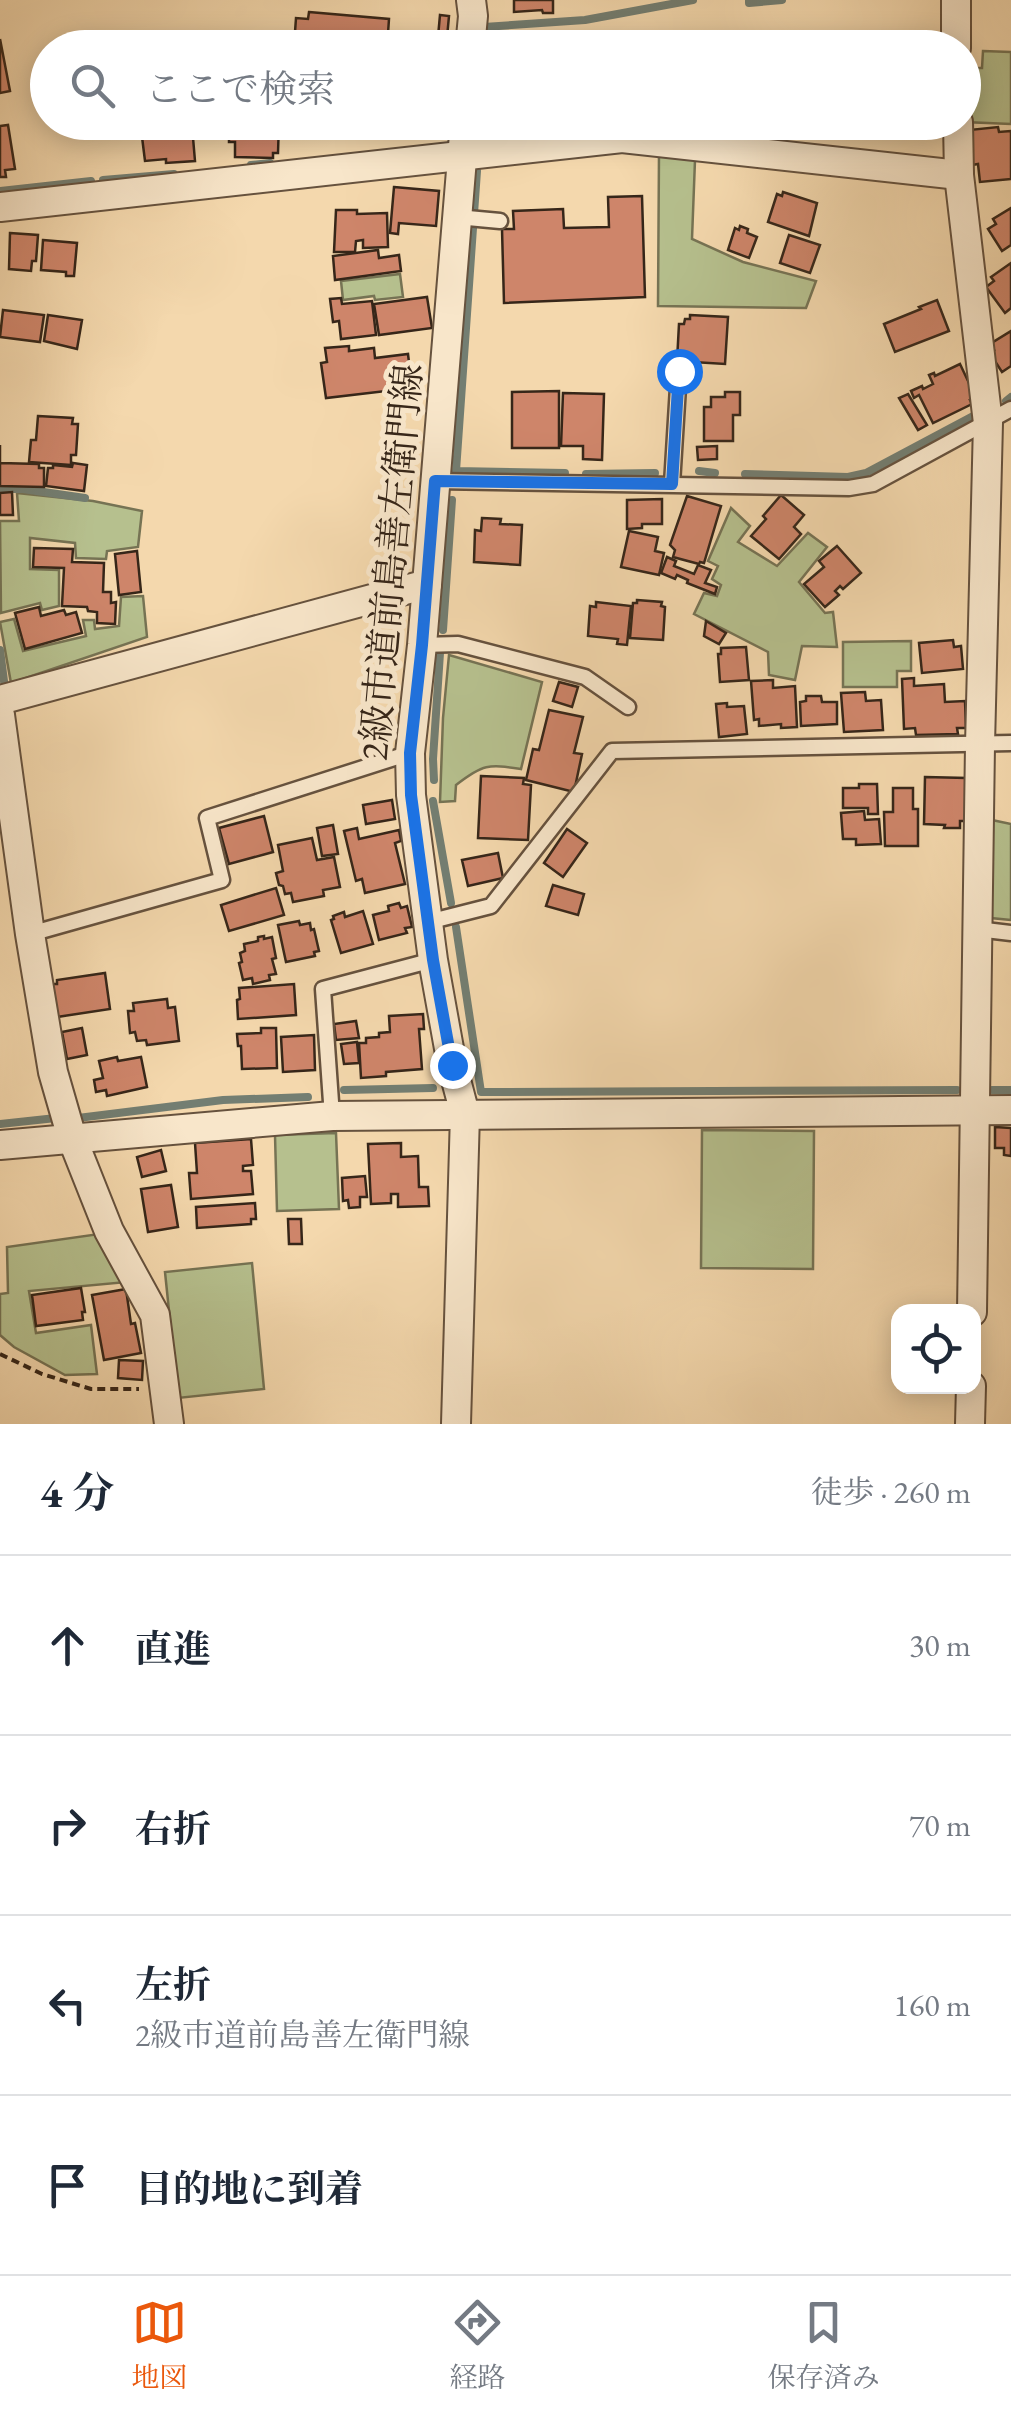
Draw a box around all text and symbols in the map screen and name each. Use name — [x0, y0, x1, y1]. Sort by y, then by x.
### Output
search box — [30, 30, 981, 140]
icon: search — [65, 58, 120, 113]
text: ここで検索 — [145, 64, 335, 113]
route start — [657, 349, 703, 395]
street label: 2級市道前島善左衛門線 — [349, 361, 432, 762]
route end — [430, 1043, 476, 1089]
map controls — [891, 1304, 981, 1394]
button: locate — [891, 1304, 981, 1394]
text: 4 分 — [40, 1465, 114, 1520]
text: 徒歩 · 260 m — [810, 1471, 971, 1513]
icon: ahead — [40, 1618, 95, 1673]
text: 直進 — [135, 1624, 211, 1673]
text: 30 m — [909, 1624, 971, 1666]
icon: right — [40, 1798, 95, 1853]
text: 右折 — [135, 1804, 211, 1853]
text: 70 m — [909, 1804, 971, 1846]
text: 左折 — [135, 1960, 211, 2009]
icon: left — [40, 1978, 95, 2033]
text: 160 m — [894, 1984, 971, 2026]
text: 2級市道前島善左衛門線 — [135, 2014, 470, 2056]
icon: arrive — [40, 2158, 95, 2213]
text: 目的地に到着 — [135, 2164, 363, 2213]
tab: 地図 — [131, 2295, 187, 2395]
tab: 経路 — [449, 2295, 506, 2395]
tab: 保存済み — [768, 2295, 880, 2395]

